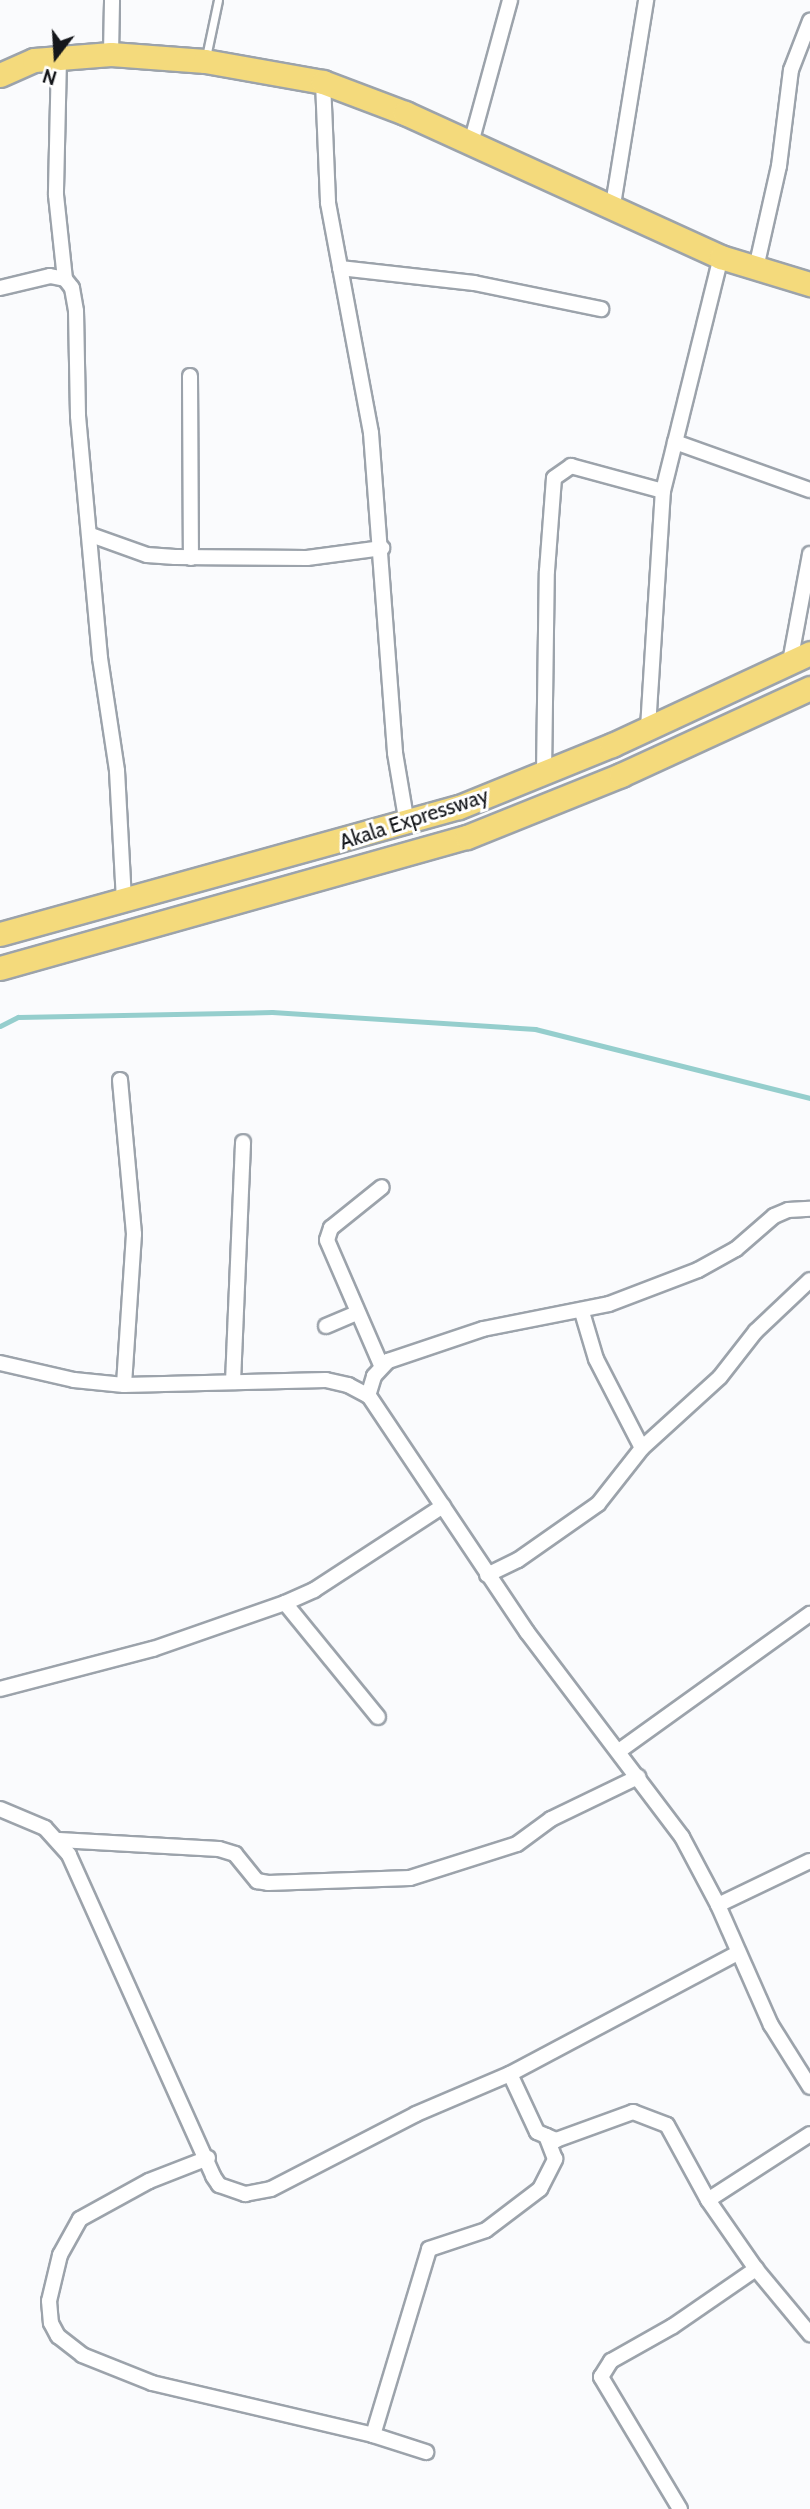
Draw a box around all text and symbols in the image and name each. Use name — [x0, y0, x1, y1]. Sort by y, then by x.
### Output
north arrow — [21, 21, 91, 91]
text: N — [40, 64, 60, 90]
street label: Akala Expressway — [336, 783, 492, 855]

